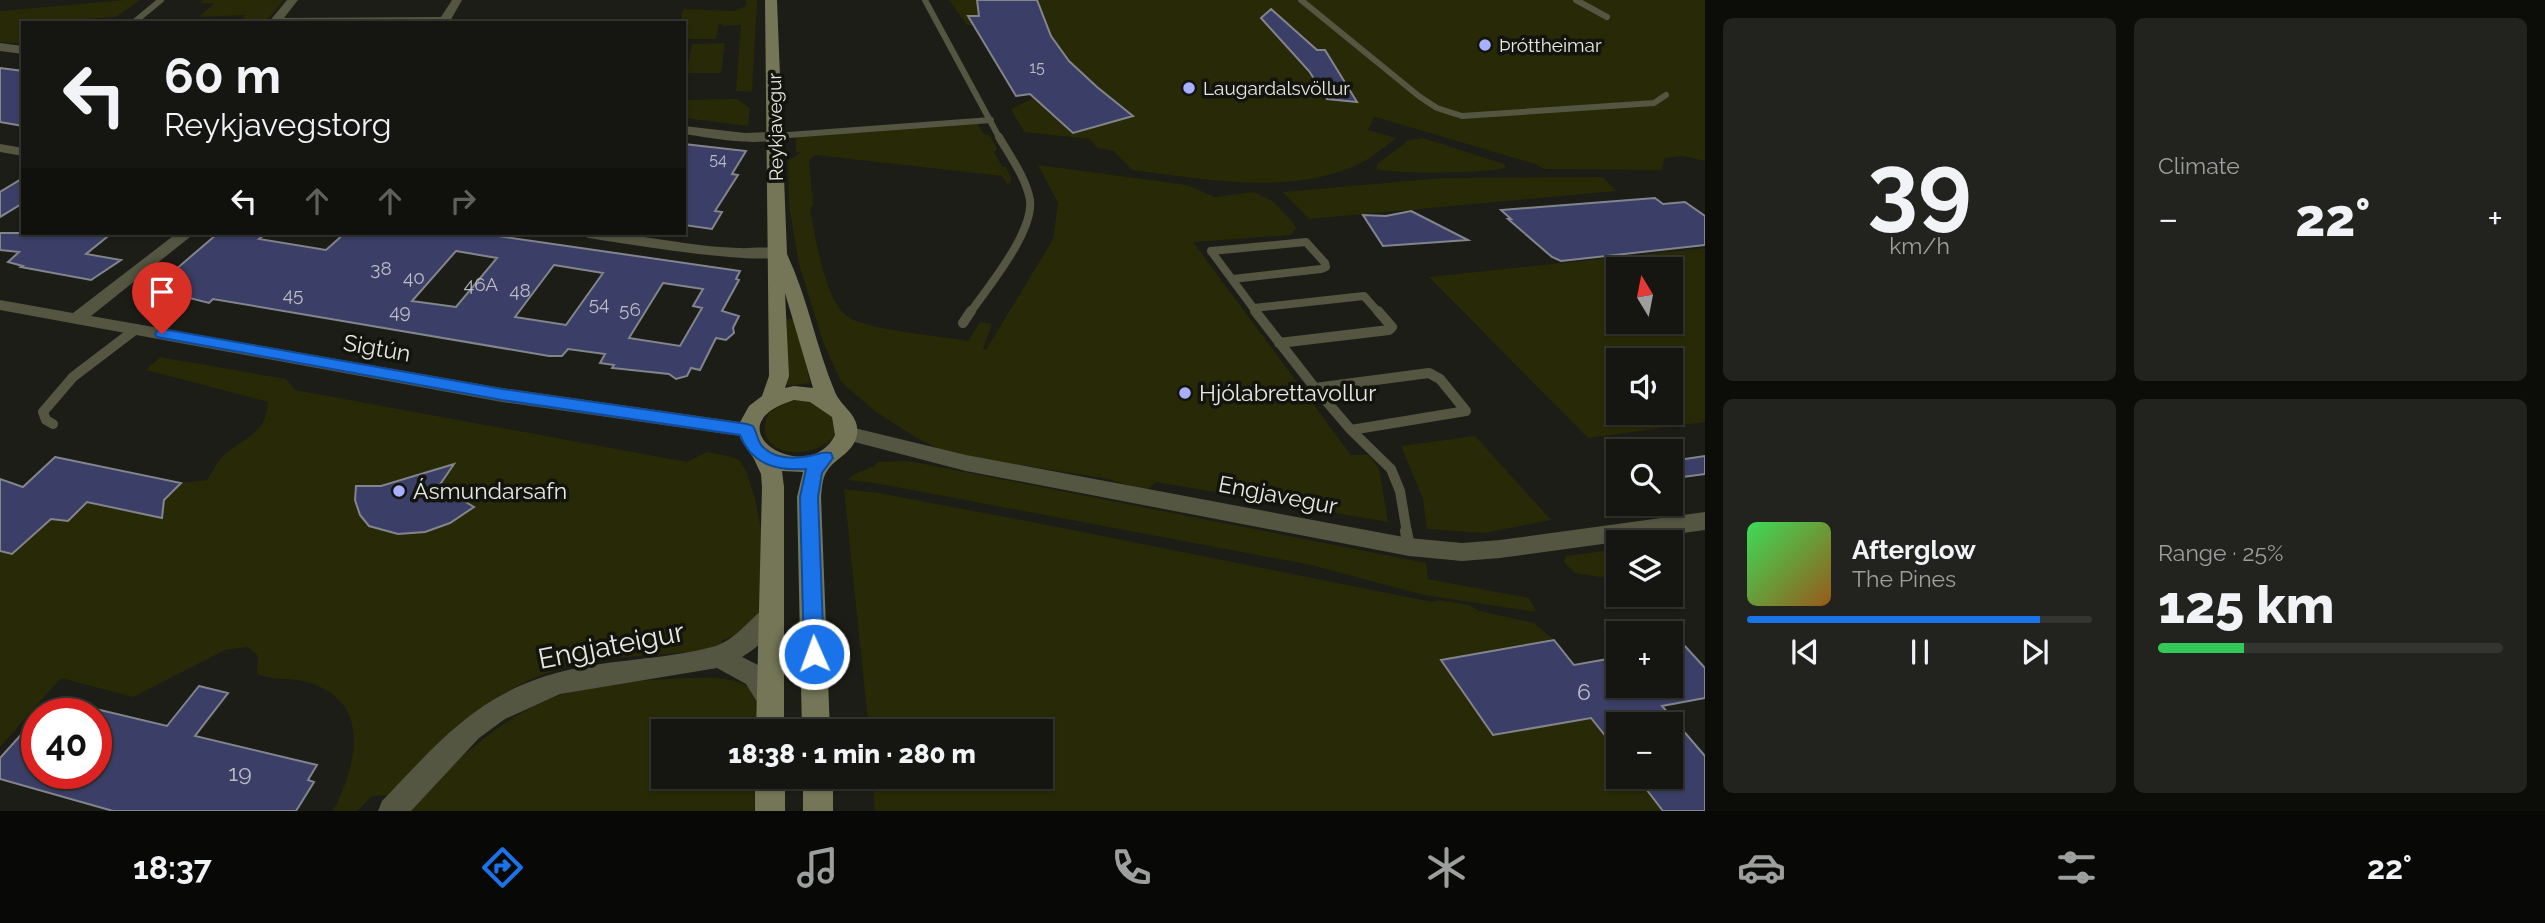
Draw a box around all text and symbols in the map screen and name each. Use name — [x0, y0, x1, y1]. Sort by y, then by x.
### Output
place label: Þróttheimar — [1499, 34, 1602, 56]
marker: Þróttheimar — [1477, 37, 1493, 53]
text: 60 m — [164, 47, 281, 104]
icon: left — [49, 49, 140, 140]
house number: 15 — [1029, 58, 1045, 77]
street label: Reykjavegur — [763, 72, 787, 181]
place label: Laugardalsvöllur — [1203, 77, 1350, 99]
marker: Laugardalsvöllur — [1181, 80, 1197, 96]
text: Reykjavegstorg — [164, 106, 392, 143]
text: 39 — [1867, 133, 1972, 240]
house number: 54 — [709, 150, 727, 169]
text: Climate — [2158, 152, 2240, 179]
icon: left — [225, 182, 263, 220]
icon: ahead — [298, 182, 336, 220]
icon: ahead — [371, 182, 409, 220]
icon: right — [444, 182, 482, 220]
text: 22° — [2295, 187, 2371, 248]
text: − — [2158, 196, 2178, 241]
text: + — [2487, 196, 2503, 241]
text: km/h — [1889, 232, 1950, 259]
house number: 38 — [370, 257, 392, 279]
north arrow — [1606, 257, 1684, 334]
map controls — [1606, 257, 1683, 789]
pin — [132, 262, 192, 334]
house number: 40 — [403, 266, 425, 288]
icon: arrive — [143, 273, 181, 311]
house number: 46A — [464, 273, 498, 295]
house number: 48 — [509, 279, 531, 301]
house number: 45 — [283, 283, 303, 305]
house number: 54 — [589, 292, 609, 314]
house number: 56 — [619, 298, 641, 320]
house number: 49 — [389, 300, 411, 322]
street label: Sigtún — [341, 328, 413, 367]
button: sound — [1606, 348, 1683, 425]
place label: Hjólabrettavollur — [1199, 379, 1376, 406]
marker: Hjólabrettavollur — [1177, 385, 1193, 401]
button: search — [1606, 439, 1683, 516]
street label: Engjavegur — [1216, 470, 1340, 519]
place label: Ásmundarsafn — [413, 477, 567, 504]
marker: Ásmundarsafn — [391, 483, 407, 499]
button: layers — [1606, 530, 1683, 607]
text: Afterglow — [1852, 535, 1976, 565]
text: Range · 25% — [2158, 539, 2284, 566]
text: The Pines — [1852, 565, 1956, 592]
text: 125 km — [2158, 574, 2334, 635]
street label: Engjateigur — [535, 615, 687, 676]
position arrow — [777, 617, 851, 691]
button: + — [1606, 621, 1683, 698]
icon: previous — [1786, 633, 1824, 671]
icon: pause — [1901, 633, 1939, 671]
icon: next — [2016, 633, 2054, 671]
house number: 6 — [1577, 678, 1591, 705]
speed limit sign: 40 — [21, 698, 112, 789]
button: − — [1606, 712, 1683, 789]
text: 18:38 · 1 min · 280 m — [728, 739, 976, 769]
house number: 19 — [228, 759, 252, 786]
icon: directions — [478, 843, 527, 892]
icon: music — [793, 843, 842, 892]
icon: phone — [1107, 843, 1156, 892]
icon: climate — [1422, 843, 1471, 892]
icon: car — [1737, 843, 1786, 892]
icon: filters — [2052, 843, 2101, 892]
text: 18:37 — [133, 849, 212, 886]
text: 22° — [2367, 849, 2412, 886]

